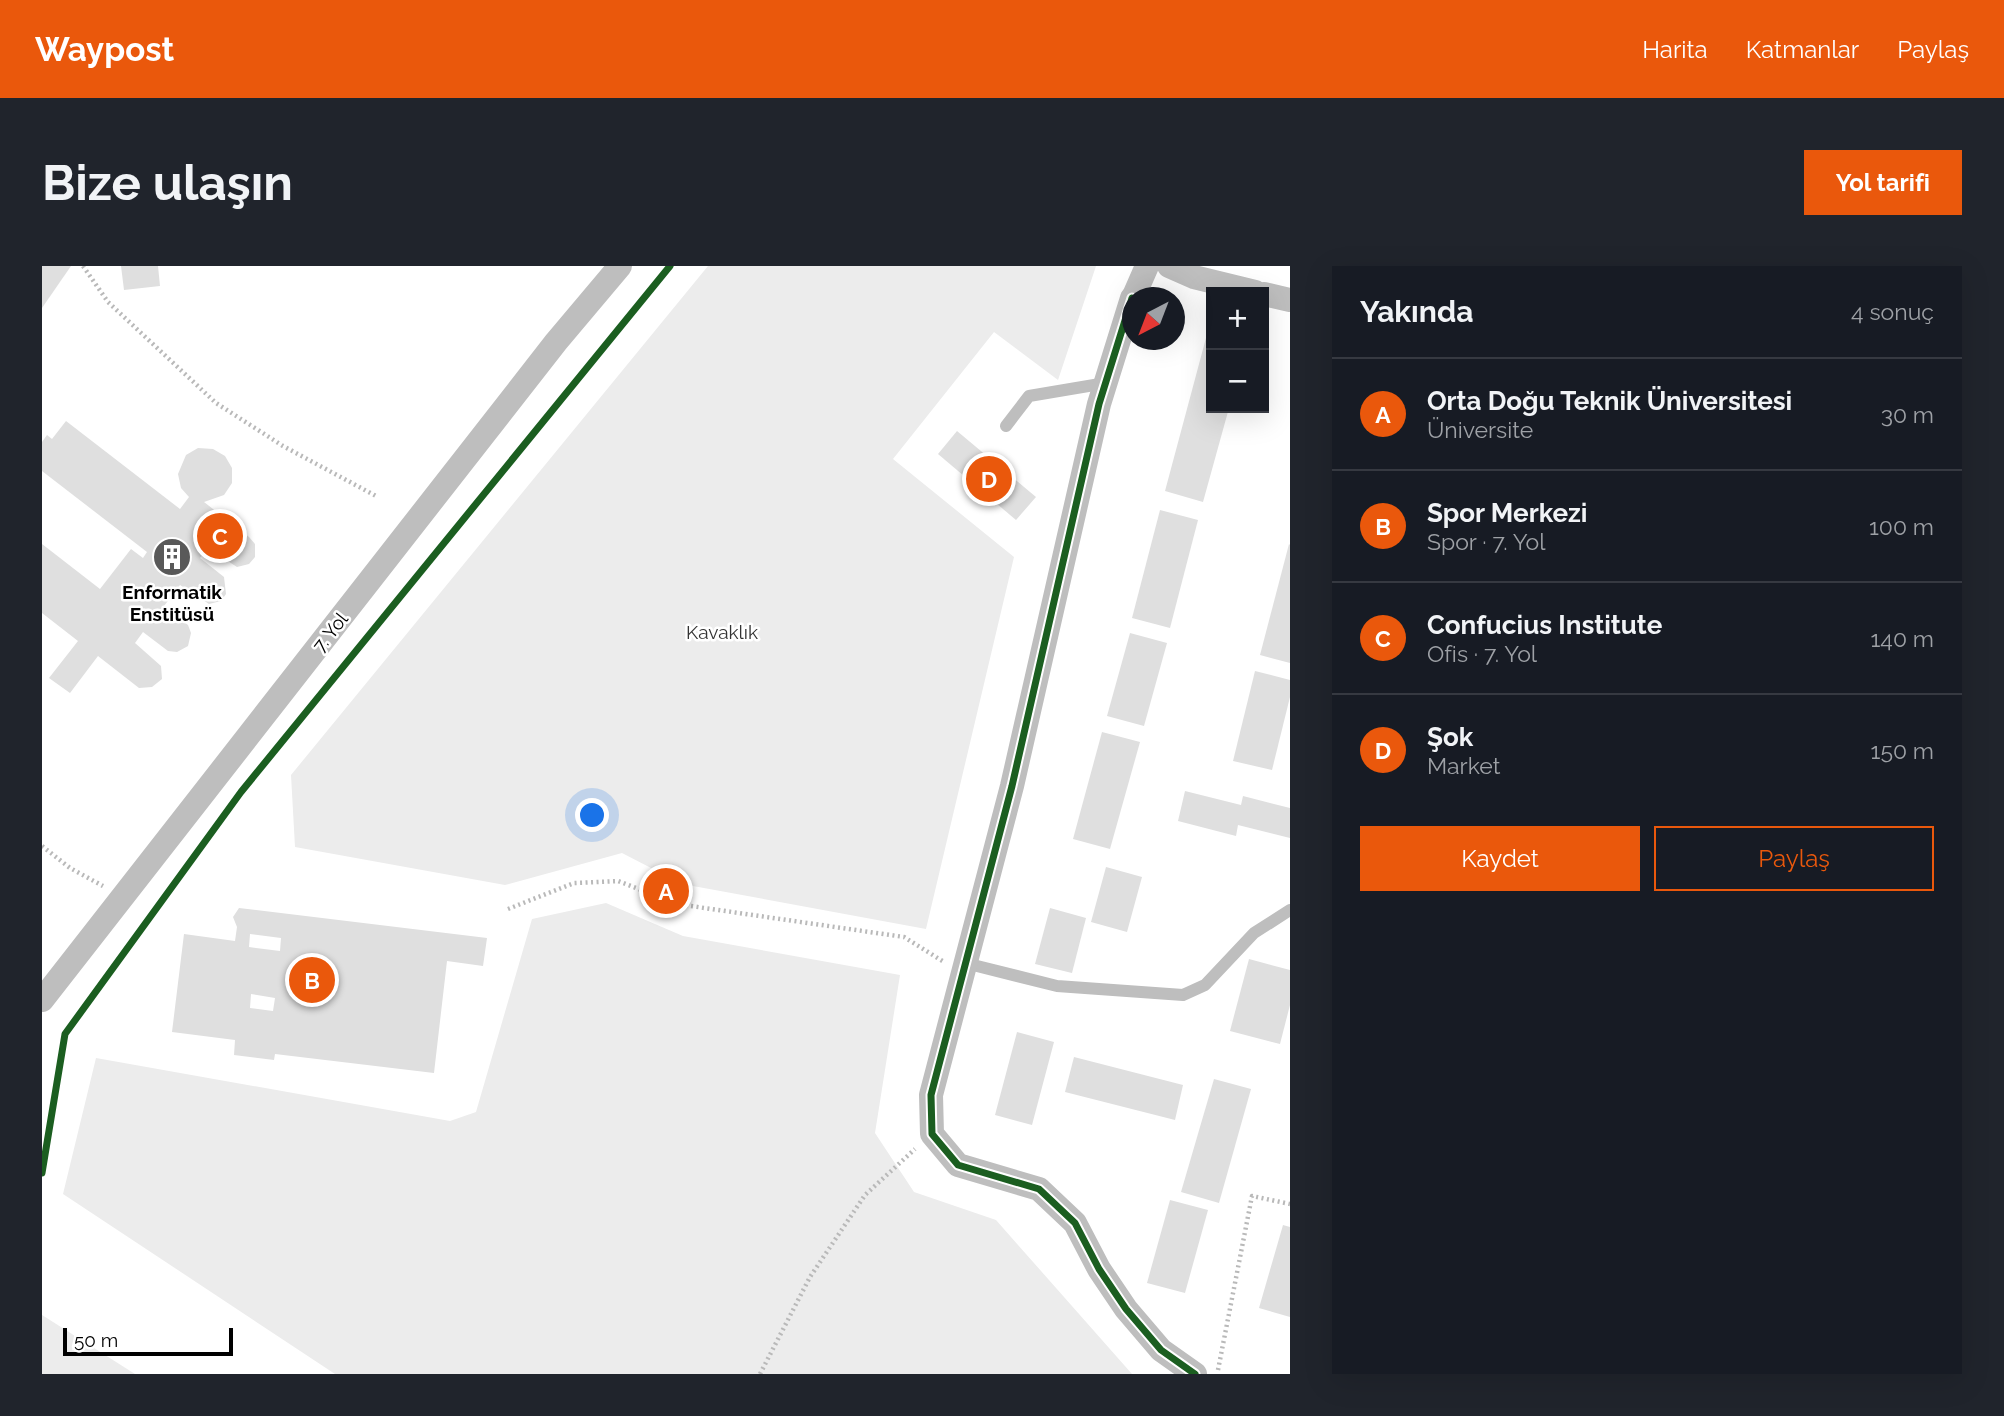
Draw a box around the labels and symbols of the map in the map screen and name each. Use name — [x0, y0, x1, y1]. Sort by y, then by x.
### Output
north arrow — [1122, 287, 1185, 350]
pin: D — [966, 453, 1012, 505]
pin: C — [197, 510, 243, 562]
building icon: Enformatik Enstitüsü — [151, 536, 193, 578]
place label: Enformatik Enstitüsü — [122, 581, 222, 625]
street label: 7. Yol — [308, 607, 353, 656]
park label: Kavaklık — [686, 621, 758, 643]
your location — [575, 798, 609, 832]
pin: A — [643, 865, 689, 917]
pin: B — [289, 954, 335, 1006]
scale bar — [63, 1325, 233, 1357]

